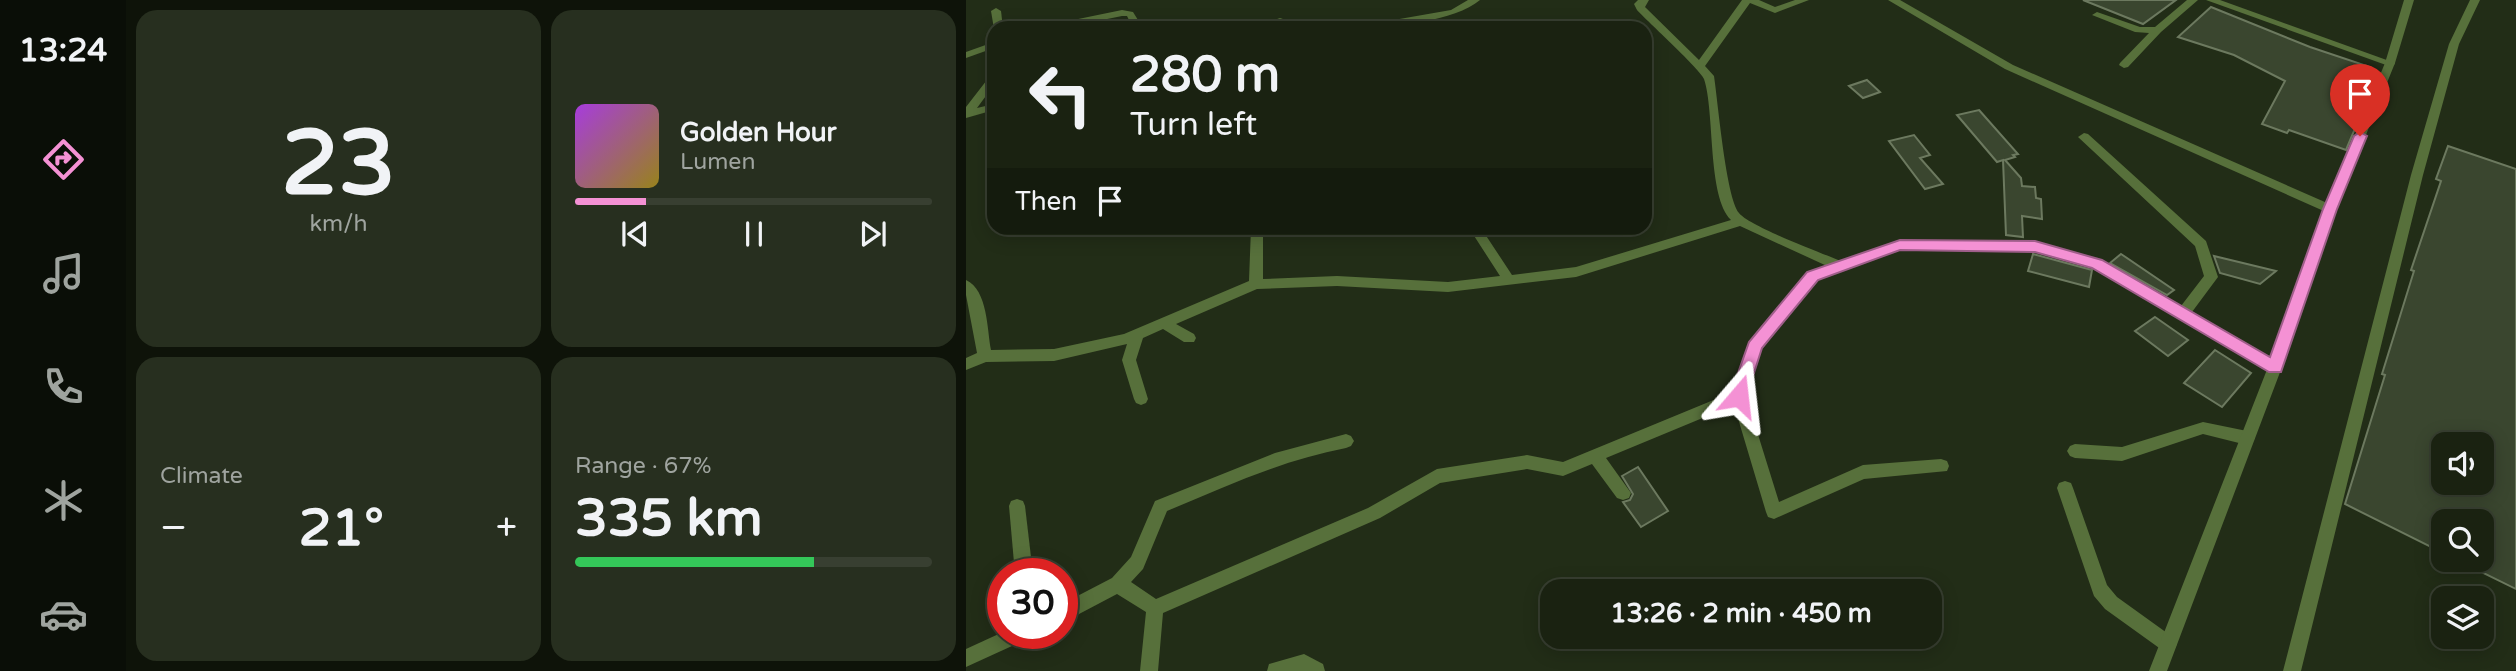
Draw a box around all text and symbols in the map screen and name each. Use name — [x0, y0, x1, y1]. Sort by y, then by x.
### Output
text: 13:24 — [19, 32, 107, 70]
text: 280 m — [1130, 46, 1280, 105]
icon: left — [1015, 49, 1106, 140]
pin — [2330, 64, 2390, 136]
icon: arrive — [2341, 75, 2379, 113]
text: Turn left — [1130, 106, 1257, 144]
text: 23 — [281, 109, 396, 219]
text: Golden Hour — [680, 117, 837, 148]
icon: directions — [39, 135, 88, 184]
text: Lumen — [680, 148, 755, 176]
icon: arrive — [1091, 182, 1129, 220]
text: Then — [1015, 186, 1077, 217]
text: km/h — [310, 210, 367, 238]
icon: previous — [616, 215, 654, 253]
icon: pause — [735, 215, 773, 253]
icon: next — [854, 215, 892, 253]
icon: music — [39, 249, 88, 298]
position arrow — [1702, 359, 1776, 433]
icon: phone — [39, 362, 88, 411]
map controls — [2431, 432, 2494, 649]
button: sound — [2431, 432, 2494, 495]
text: Range · 67% — [575, 452, 711, 480]
text: Climate — [160, 462, 243, 490]
icon: climate — [39, 476, 88, 525]
text: 335 km — [575, 487, 763, 550]
text: 21° — [299, 497, 384, 560]
text: − — [160, 505, 187, 551]
text: + — [496, 505, 517, 551]
button: search — [2431, 509, 2494, 572]
speed limit sign: 30 — [987, 558, 1078, 649]
button: layers — [2431, 586, 2494, 649]
icon: car — [39, 590, 88, 639]
text: 13:26 · 2 min · 450 m — [1610, 598, 1872, 629]

